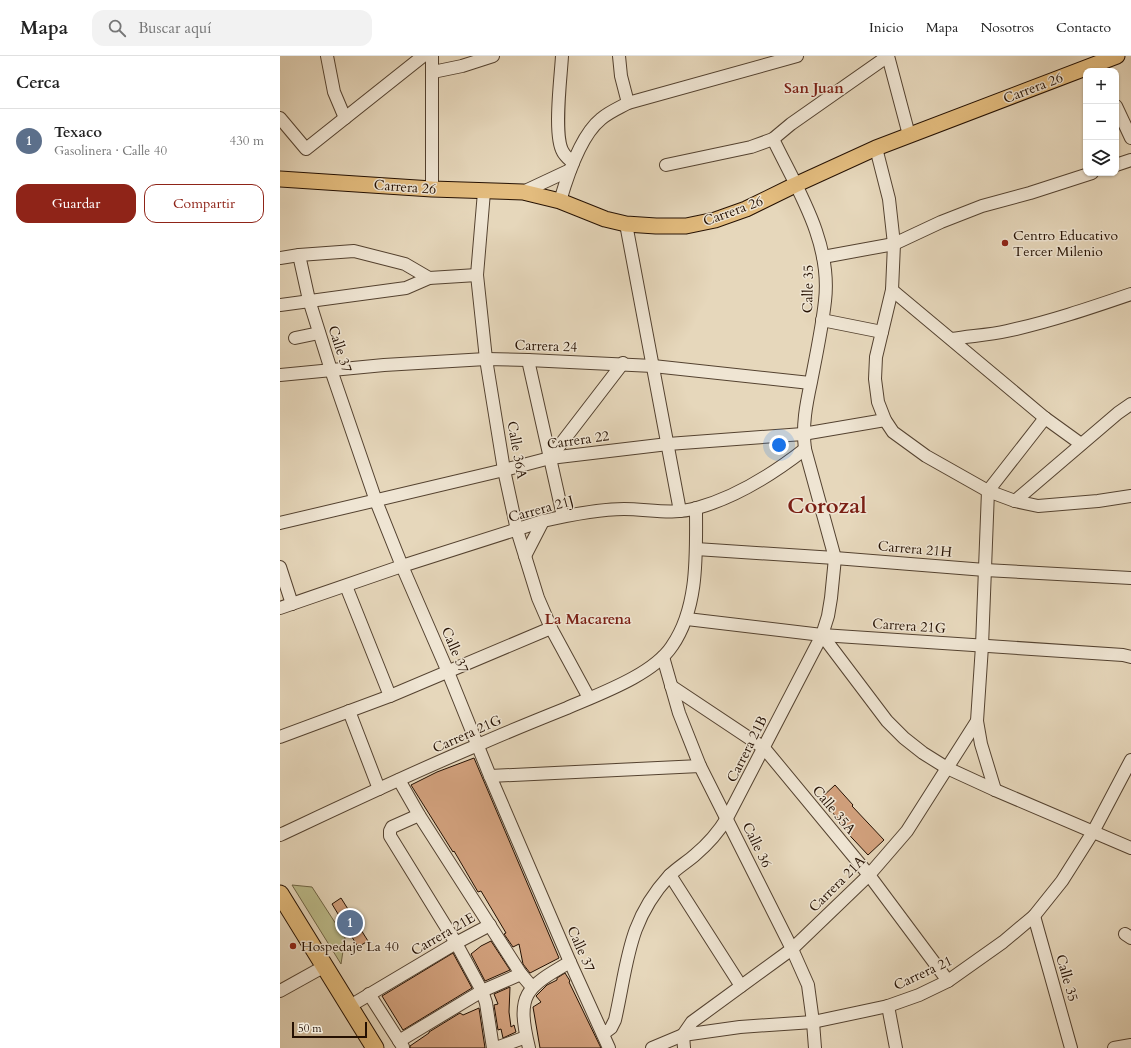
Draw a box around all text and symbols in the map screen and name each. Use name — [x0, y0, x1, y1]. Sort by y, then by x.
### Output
search box — [92, 10, 372, 46]
text: Mapa — [20, 15, 68, 41]
icon: search — [106, 17, 128, 39]
text: Buscar aquí — [138, 18, 211, 38]
text: Inicio — [869, 18, 904, 37]
text: Mapa — [926, 18, 958, 37]
text: Nosotros — [980, 18, 1034, 37]
text: Contacto — [1056, 18, 1111, 37]
street label: Carrera 26 — [1000, 68, 1066, 108]
map controls — [1083, 68, 1119, 176]
button: + — [1083, 68, 1119, 104]
text: Cerca — [16, 71, 60, 94]
district label: San Juan — [784, 78, 844, 98]
button: − — [1083, 104, 1119, 140]
text: Texaco — [54, 122, 102, 142]
text: 1 — [26, 132, 32, 150]
text: 430 m — [230, 132, 264, 150]
button: layers — [1083, 140, 1119, 176]
text: Gasolinera · Calle 40 — [54, 142, 167, 160]
street label: Carrera 26 — [373, 175, 437, 199]
button: Guardar — [16, 184, 136, 223]
button: Compartir — [144, 184, 264, 223]
street label: Carrera 26 — [700, 191, 766, 231]
place label: Centro Educativo Tercer Milenio — [1013, 226, 1119, 261]
marker: Centro Educativo Tercer Milenio — [1000, 238, 1010, 248]
street label: Calle 35 — [798, 265, 818, 313]
street label: Calle 37 — [323, 323, 357, 375]
street label: Carrera 24 — [514, 335, 578, 357]
street label: Calle 36A — [503, 420, 531, 480]
street label: Carrera 22 — [546, 426, 610, 454]
your location — [769, 435, 789, 455]
street label: Carrera 21J — [506, 491, 576, 527]
district label: Corozal — [787, 491, 867, 521]
street label: Carrera 21H — [877, 536, 953, 562]
district label: La Macarena — [544, 609, 632, 629]
street label: Carrera 21G — [872, 614, 946, 638]
street label: Calle 37 — [437, 624, 473, 676]
street label: Carrera 21G — [429, 710, 505, 758]
street label: Carrera 21B — [722, 713, 772, 785]
street label: Calle 35A — [808, 782, 860, 838]
street label: Calle 36 — [738, 819, 776, 871]
street label: Carrera 21A — [805, 852, 869, 916]
pin: 1 — [337, 908, 363, 938]
street label: Carrera 21E — [407, 908, 479, 960]
street label: Calle 37 — [562, 923, 600, 975]
place label: Hospedaje La 40 — [301, 937, 399, 956]
marker: Hospedaje La 40 — [288, 941, 298, 951]
street label: Carrera 21 — [891, 951, 955, 995]
street label: Calle 35 — [1051, 952, 1083, 1004]
scale bar — [292, 1020, 367, 1039]
text: 50 m — [298, 1021, 322, 1036]

